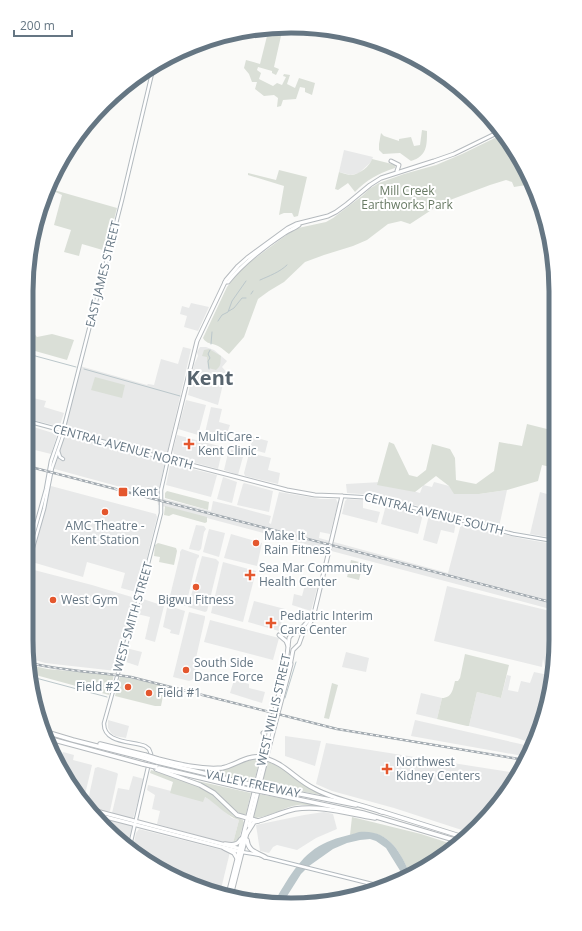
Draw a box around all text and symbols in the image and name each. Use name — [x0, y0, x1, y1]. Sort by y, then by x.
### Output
scale bar — [14, 12, 72, 38]
text: 200 m — [20, 17, 55, 34]
park label: Mill Creek Earthworks Park — [361, 182, 453, 213]
street label: EAST JAMES STREET — [81, 219, 124, 329]
district label: Kent — [187, 364, 234, 391]
street label: CENTRAL AVENUE NORTH — [51, 420, 195, 473]
place label: MultiCare - Kent Clinic — [198, 428, 259, 459]
marker: MultiCare - Kent Clinic — [183, 438, 195, 450]
place label: Kent — [132, 483, 158, 500]
marker: Kent — [117, 486, 129, 498]
street label: CENTRAL AVENUE SOUTH — [363, 488, 506, 539]
marker: AMC Theatre - Kent Station — [100, 507, 110, 517]
place label: AMC Theatre - Kent Station — [65, 517, 145, 548]
place label: Make It Rain Fitness — [264, 527, 331, 558]
marker: Make It Rain Fitness — [251, 538, 261, 548]
street label: WEST SMITH STREET — [109, 559, 156, 674]
place label: Sea Mar Community Health Center — [259, 559, 374, 590]
marker: Sea Mar Community Health Center — [244, 569, 256, 581]
marker: Bigwu Fitness — [191, 582, 201, 592]
place label: West Gym — [61, 591, 118, 608]
place label: Bigwu Fitness — [158, 591, 234, 608]
marker: West Gym — [48, 595, 58, 605]
place label: Pediatric Interim Care Center — [280, 607, 373, 638]
marker: Pediatric Interim Care Center — [265, 617, 277, 629]
street label: WEST WILLIS STREET — [252, 652, 295, 768]
place label: South Side Dance Force — [194, 654, 263, 685]
marker: South Side Dance Force — [181, 665, 191, 675]
place label: Field #2 — [76, 678, 120, 695]
marker: Field #2 — [123, 682, 133, 692]
place label: Field #1 — [157, 684, 201, 701]
marker: Field #1 — [144, 688, 154, 698]
place label: Northwest Kidney Centers — [396, 753, 481, 784]
marker: Northwest Kidney Centers — [381, 763, 393, 775]
street label: VALLEY FREEWAY — [204, 765, 302, 802]

